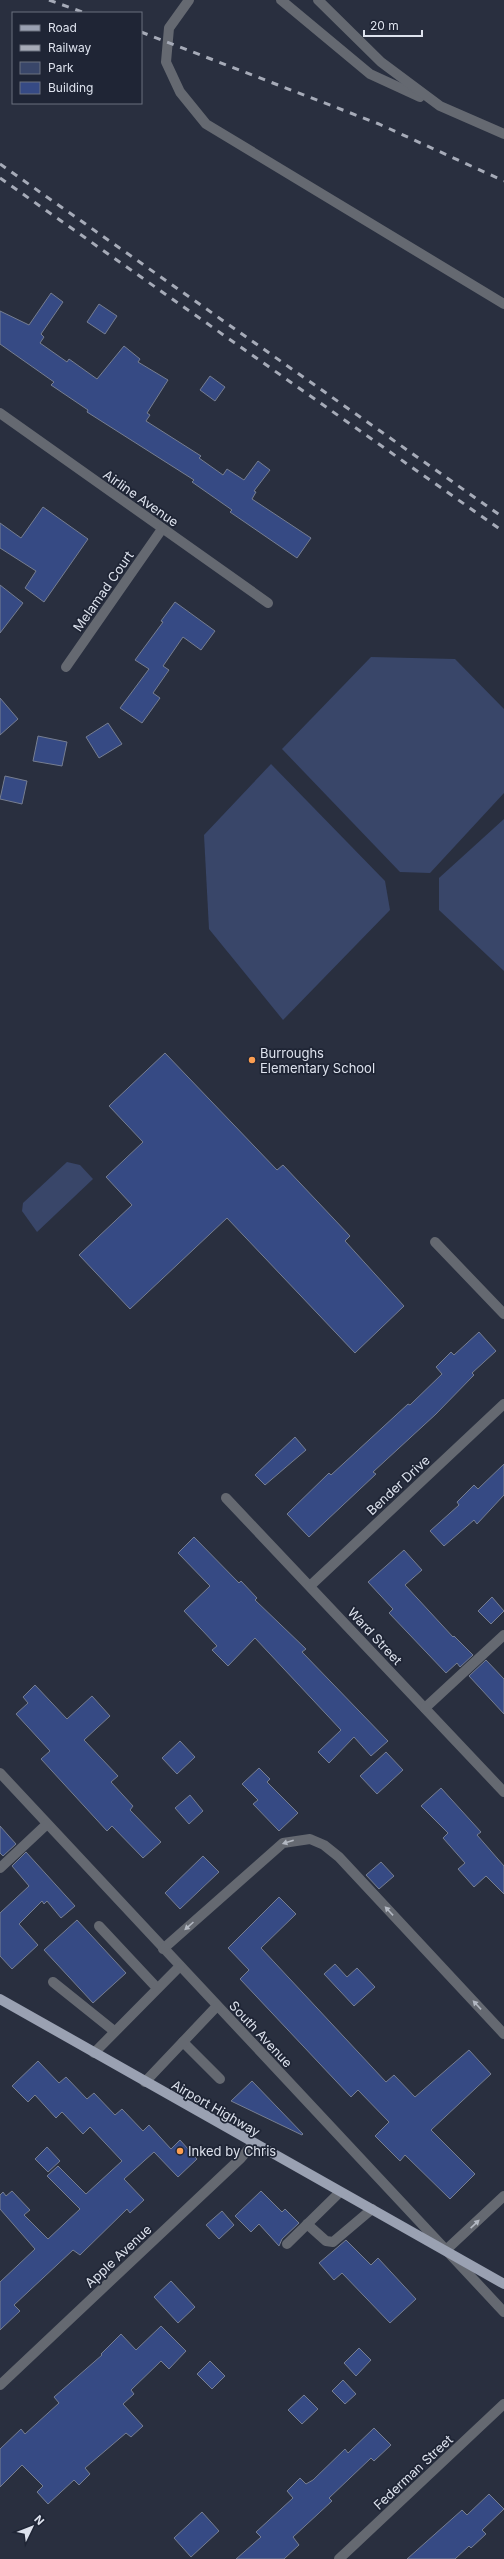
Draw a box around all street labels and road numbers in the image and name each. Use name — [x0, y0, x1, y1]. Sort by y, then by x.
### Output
street label: Airline Avenue — [100, 466, 182, 530]
street label: Melamad Court — [69, 548, 137, 634]
street label: Bender Drive — [363, 1452, 433, 1518]
street label: Ward Street — [344, 1604, 406, 1668]
street label: South Avenue — [226, 1997, 296, 2071]
street label: Airport Highway — [169, 2076, 263, 2140]
street label: Apple Avenue — [81, 2221, 155, 2291]
street label: Federman Street — [370, 2431, 456, 2513]

